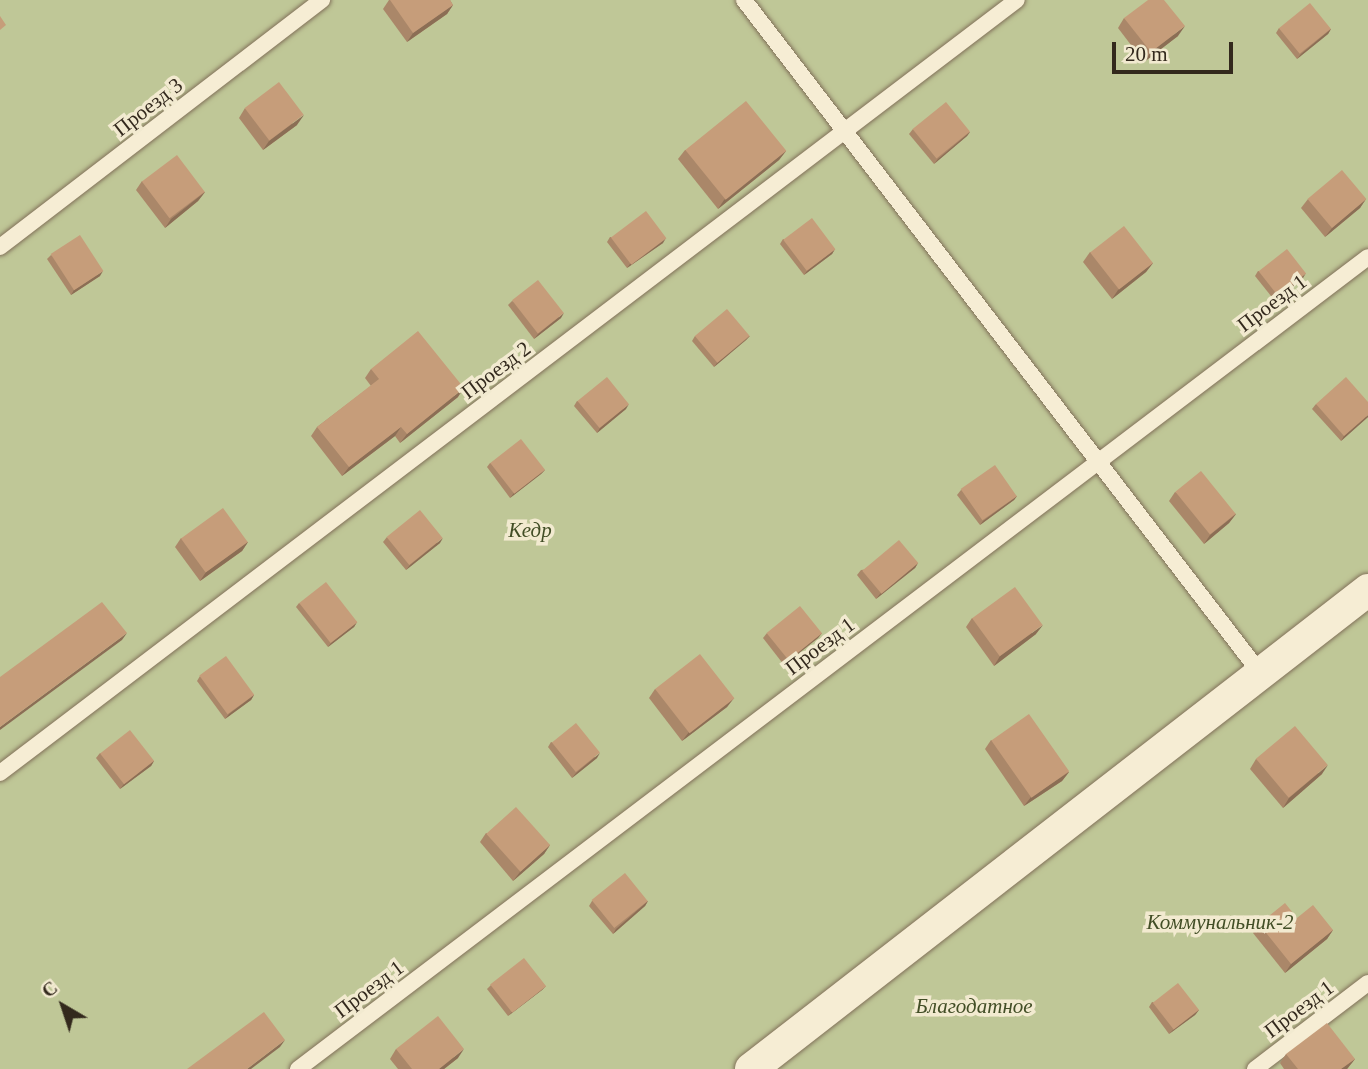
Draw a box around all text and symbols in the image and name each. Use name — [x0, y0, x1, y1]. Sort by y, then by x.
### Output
scale bar — [1116, 28, 1237, 72]
text: 20 m — [1125, 42, 1168, 66]
street label: Проезд 3 — [109, 72, 187, 142]
street label: Проезд 1 — [1232, 269, 1312, 337]
street label: Проезд 2 — [456, 336, 536, 404]
park label: Кедр — [508, 517, 552, 543]
street label: Проезд 1 — [780, 612, 860, 680]
park label: Коммунальник-2 — [1147, 909, 1293, 935]
street label: Проезд 1 — [329, 955, 409, 1023]
north arrow — [28, 971, 98, 1041]
street label: Проезд 1 — [1259, 975, 1339, 1043]
text: С — [38, 977, 61, 1002]
park label: Благодатное — [915, 993, 1033, 1019]

